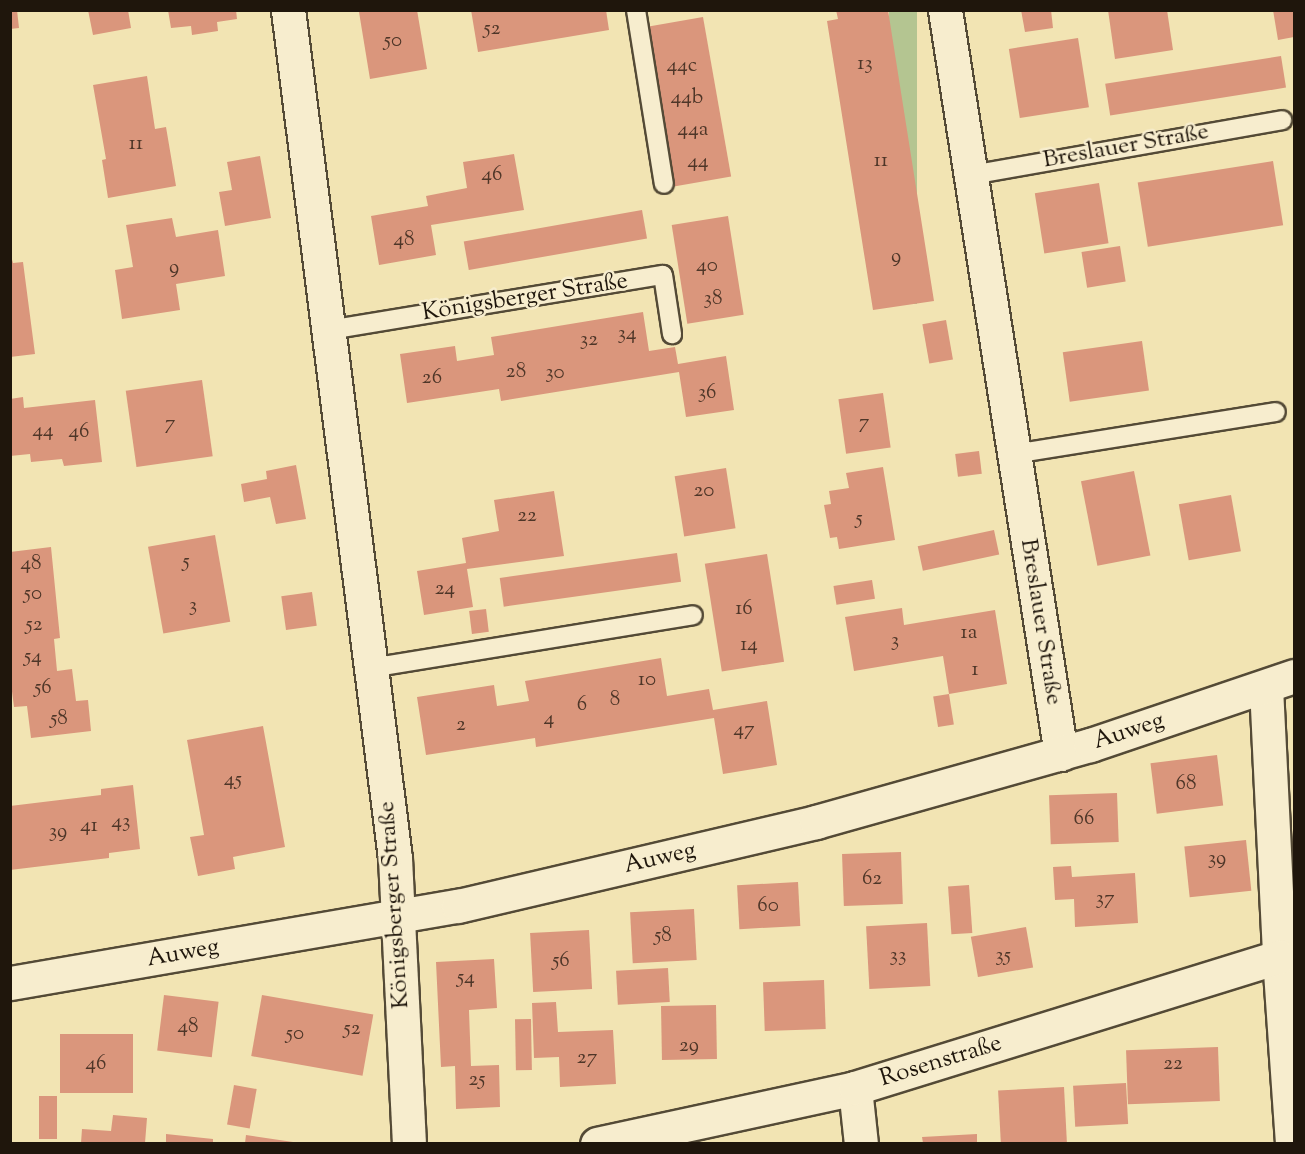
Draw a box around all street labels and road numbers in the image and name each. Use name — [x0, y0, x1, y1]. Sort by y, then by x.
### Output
street label: Breslauer Straße — [1041, 118, 1211, 176]
street label: Königsberger Straße — [420, 268, 630, 328]
street label: Breslauer Straße — [1013, 537, 1067, 707]
street label: Auweg — [1090, 707, 1168, 757]
street label: Königsberger Straße — [373, 800, 417, 1010]
street label: Auweg — [621, 837, 699, 881]
street label: Auweg — [145, 934, 221, 974]
street label: Rosenstraße — [877, 1030, 1005, 1094]

